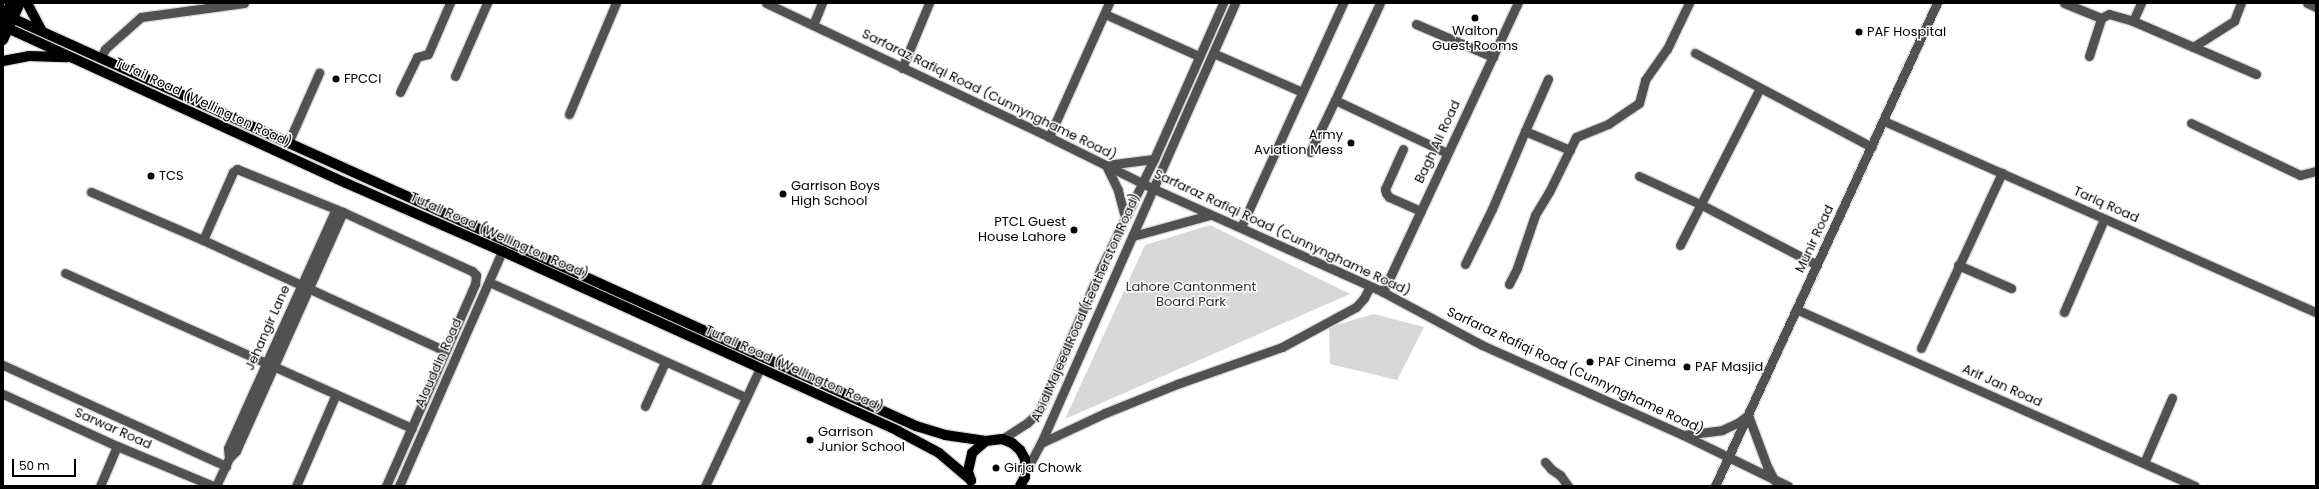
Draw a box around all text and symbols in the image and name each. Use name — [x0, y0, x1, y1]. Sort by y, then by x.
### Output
marker: Walton Guest Rooms — [1470, 13, 1480, 23]
place label: Walton Guest Rooms — [1432, 24, 1518, 55]
place label: PAF Hospital — [1867, 24, 1946, 40]
street label: Sarfaraz Rafiqi Road (Cunnynghame Road) — [859, 26, 1119, 164]
marker: PAF Hospital — [1854, 27, 1864, 37]
street label: Tufail Road (Wellington Road) — [112, 55, 294, 151]
place label: FPCCI — [344, 71, 381, 87]
marker: FPCCI — [331, 74, 341, 84]
street label: Bagh Ali Road — [1412, 98, 1464, 186]
place label: Army Aviation Mess — [1254, 128, 1343, 159]
marker: Army Aviation Mess — [1346, 138, 1356, 148]
street label: Sarfaraz Rafiqi Road (Cunnynghame Road) — [1151, 166, 1413, 300]
place label: TCS — [159, 168, 184, 184]
marker: TCS — [146, 171, 156, 181]
place label: Garrison Boys High School — [791, 179, 880, 210]
street label: Tariq Road — [2071, 184, 2141, 226]
marker: Garrison Boys High School — [778, 189, 788, 199]
street label: Tufail Road (Wellington Road) — [407, 190, 591, 282]
street label: Abid Majeed Road (Featherston Road) — [1028, 191, 1144, 425]
street label: Munir Road — [1792, 203, 1838, 275]
place label: PTCL Guest House Lahore — [978, 215, 1066, 246]
marker: PTCL Guest House Lahore — [1069, 225, 1079, 235]
park label: Lahore Cantonment Board Park — [1126, 280, 1256, 311]
street label: Jehangir Lane — [242, 283, 294, 373]
street label: Sarfaraz Rafiqi Road (Cunnynghame Road) — [1444, 304, 1706, 438]
street label: Alauddin Road — [412, 316, 466, 410]
street label: Tufail Road (Wellington Road) — [702, 323, 886, 415]
place label: PAF Cinema — [1598, 354, 1676, 370]
marker: PAF Cinema — [1585, 357, 1595, 367]
place label: PAF Masjid — [1695, 359, 1763, 375]
street label: Arif Jan Road — [1960, 361, 2044, 411]
marker: PAF Masjid — [1682, 362, 1692, 372]
street label: Sarwar Road — [72, 405, 154, 453]
place label: Garrison Junior School — [818, 425, 905, 456]
marker: Garrison Junior School — [805, 435, 815, 445]
scale bar — [14, 451, 78, 477]
text: 50 m — [19, 457, 50, 474]
place label: Girja Chowk — [1004, 460, 1082, 476]
marker: Girja Chowk — [991, 463, 1001, 473]

